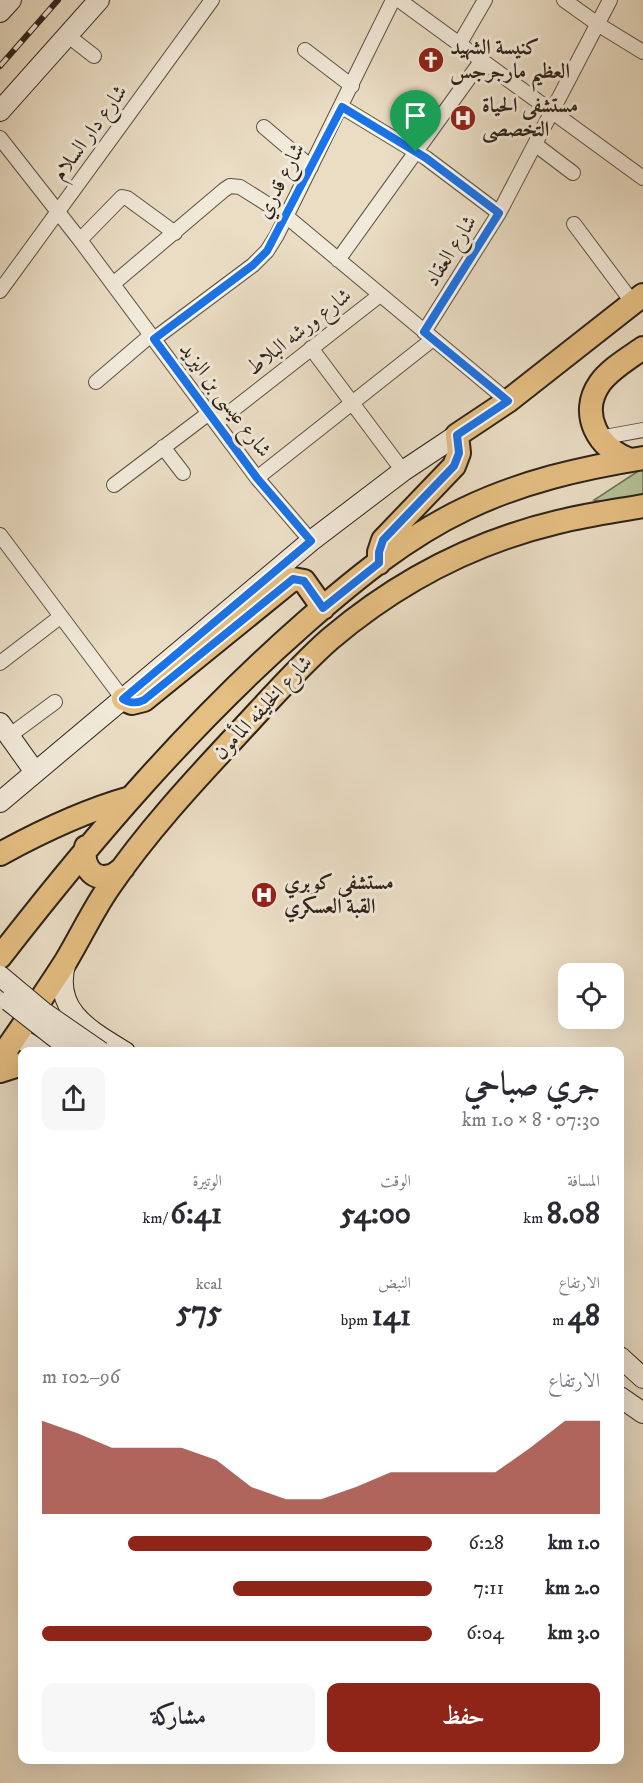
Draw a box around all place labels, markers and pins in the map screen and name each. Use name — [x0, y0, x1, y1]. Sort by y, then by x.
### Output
place label: كنيسة الشهيد العظيم مارجرجس — [450, 35, 570, 92]
church icon: كنيسة الشهيد العظيم مارجرجس — [416, 45, 446, 75]
pin — [390, 90, 441, 152]
place label: مستشفى الحياة التخصصى — [482, 93, 578, 144]
hospital icon: مستشفى الحياة التخصصى — [448, 103, 478, 133]
place label: مستشفى كوبري القبة العسكري — [284, 870, 394, 923]
hospital icon: مستشفى كوبري القبة العسكري — [249, 880, 279, 910]

